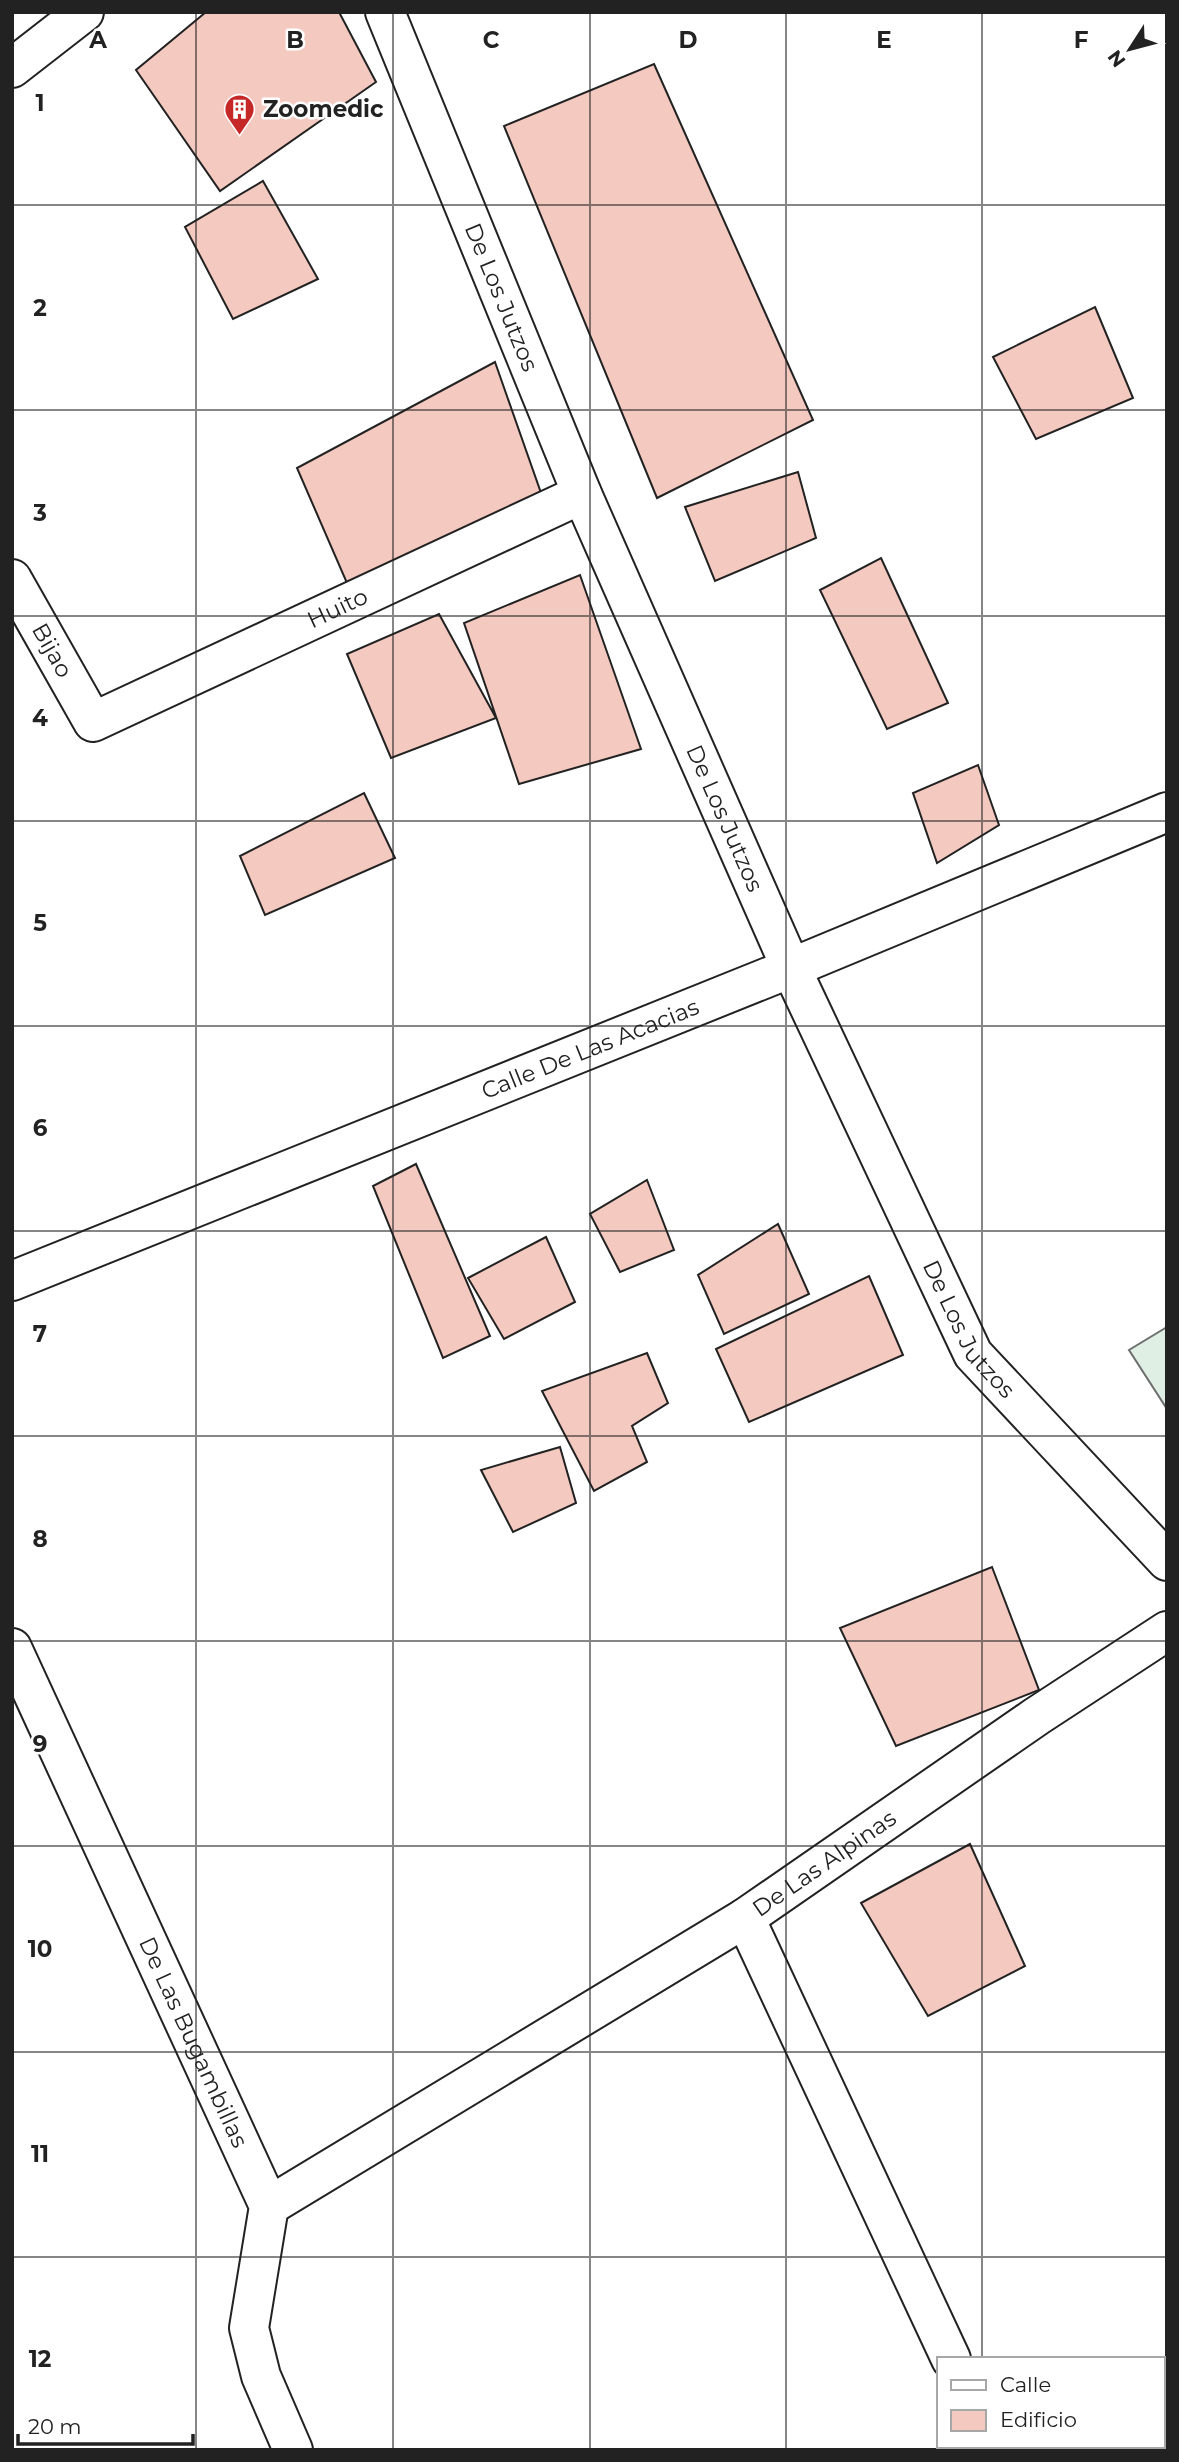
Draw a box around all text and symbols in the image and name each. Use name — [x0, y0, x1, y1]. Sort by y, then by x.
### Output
north arrow — [1095, 14, 1165, 84]
text: A — [88, 26, 107, 54]
text: B — [286, 26, 304, 54]
text: C — [483, 26, 500, 54]
text: D — [679, 26, 698, 54]
text: E — [876, 26, 892, 54]
text: F — [1074, 26, 1089, 54]
text: N — [1103, 46, 1130, 72]
text: 1 — [35, 89, 45, 117]
building icon: Zoomedic — [223, 92, 257, 136]
place label: Zoomedic — [263, 95, 384, 123]
street label: De Los Jutzos — [459, 219, 544, 375]
text: 2 — [33, 294, 47, 322]
text: 3 — [32, 499, 47, 527]
street label: Huito — [303, 582, 372, 634]
street label: Bijao — [26, 618, 79, 682]
text: 4 — [32, 704, 48, 732]
street label: De Los Jutzos — [680, 740, 770, 896]
text: 5 — [33, 909, 47, 937]
street label: Calle De Las Acacias — [477, 992, 703, 1105]
text: 6 — [33, 1114, 48, 1142]
street label: De Los Jutzos — [917, 1256, 1021, 1404]
text: 7 — [33, 1320, 47, 1348]
text: 8 — [32, 1525, 48, 1553]
text: 9 — [33, 1730, 47, 1758]
street label: De Las Alpinas — [747, 1804, 901, 1923]
street label: De Las Bugambillas — [133, 1932, 254, 2152]
text: 10 — [28, 1935, 52, 1963]
text: 11 — [31, 2140, 49, 2168]
text: 12 — [29, 2345, 51, 2373]
legend — [937, 2357, 1165, 2448]
text: Calle — [1000, 2372, 1051, 2397]
scale bar — [18, 2402, 192, 2446]
text: Edificio — [1000, 2407, 1077, 2432]
text: 20 m — [28, 2414, 82, 2439]

